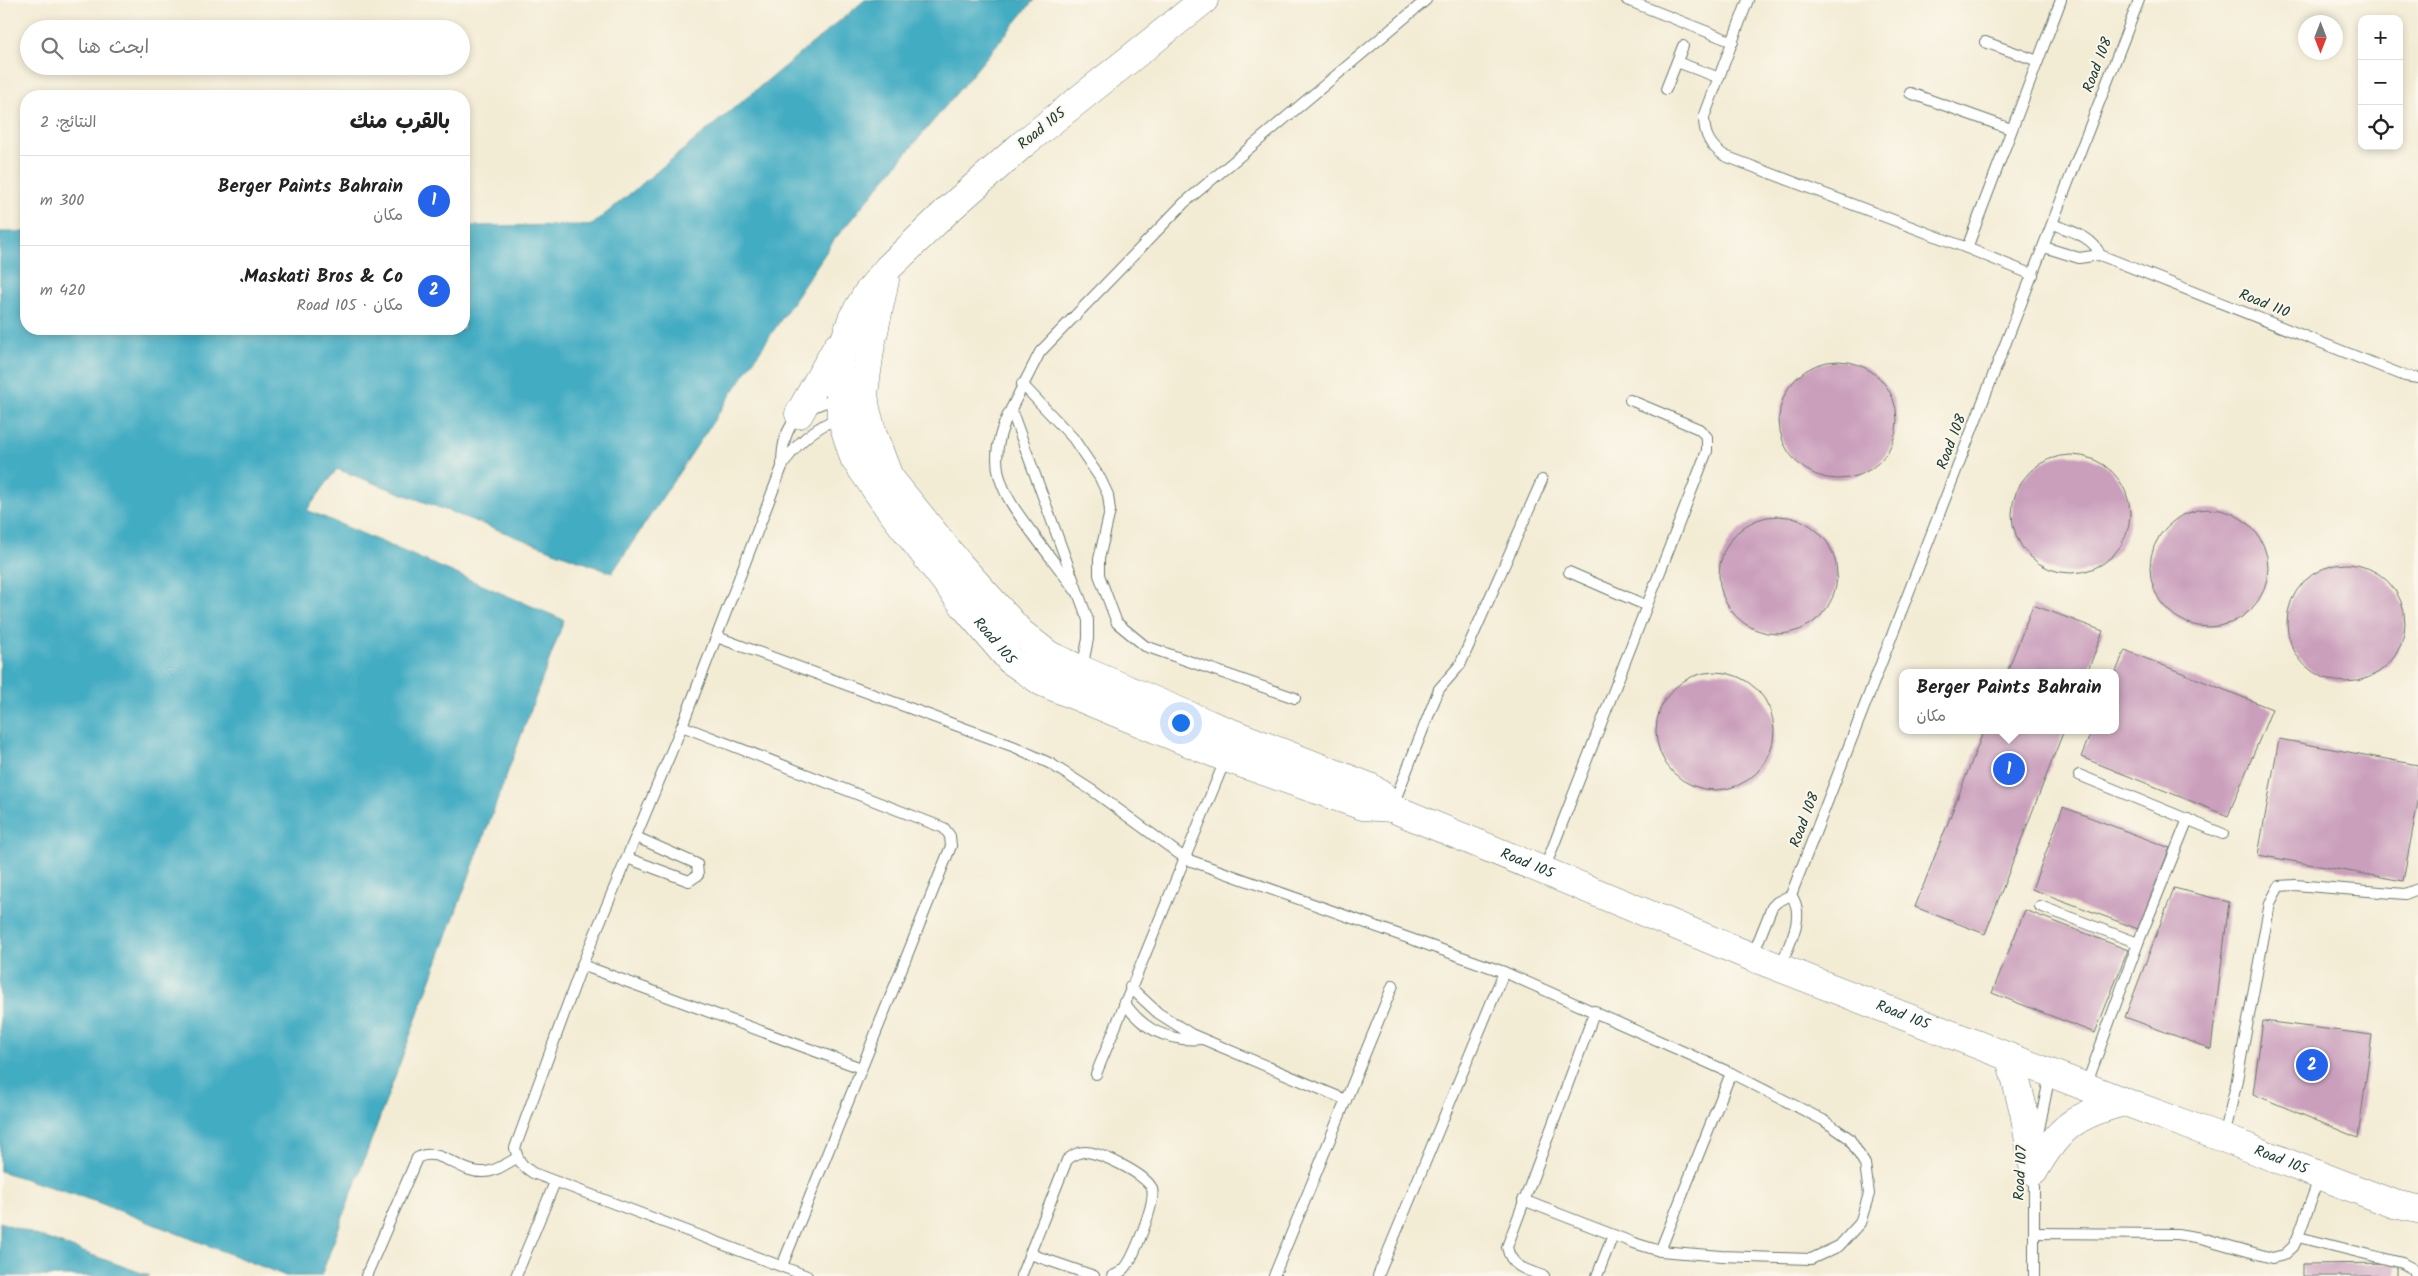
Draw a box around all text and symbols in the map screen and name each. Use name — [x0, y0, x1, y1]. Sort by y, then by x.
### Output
north arrow — [2298, 15, 2343, 60]
map controls — [2358, 15, 2403, 150]
button: + — [2358, 15, 2403, 60]
search box — [20, 20, 470, 75]
text: ابحث هنا — [78, 33, 149, 63]
street label: Road 108 — [2077, 33, 2120, 96]
icon: search — [38, 34, 66, 62]
button: − — [2358, 60, 2403, 105]
street label: Road 105 — [1013, 101, 1072, 156]
button: locate — [2358, 105, 2403, 150]
text: بالقرب منك — [350, 106, 450, 139]
text: النتائج: 2 — [40, 110, 97, 135]
text: Berger Paints Bahrain — [218, 172, 403, 202]
text: 300 m — [40, 188, 84, 213]
text: 1 — [432, 188, 436, 213]
text: مكان — [373, 203, 403, 228]
text: Maskati Bros & Co. — [239, 262, 403, 292]
text: 420 m — [40, 278, 85, 303]
text: 2 — [429, 278, 439, 303]
street label: Road 110 — [2235, 283, 2294, 325]
text: مكان · Road 105 — [297, 293, 403, 318]
street label: Road 108 — [1931, 410, 1974, 473]
street label: Road 105 — [967, 612, 1022, 671]
popup — [1899, 669, 2119, 734]
text: Berger Paints Bahrain — [1916, 673, 2102, 703]
text: مكان — [1916, 704, 1946, 729]
your location — [1168, 710, 1194, 736]
pin: 1 — [1993, 750, 2025, 788]
street label: Road 108 — [1784, 788, 1827, 851]
street label: Road 105 — [1497, 842, 1559, 886]
street label: Road 105 — [1872, 994, 1934, 1037]
pin: 2 — [2296, 1046, 2328, 1084]
street label: Road 105 — [2250, 1139, 2312, 1182]
street label: Road 107 — [2008, 1144, 2034, 1201]

